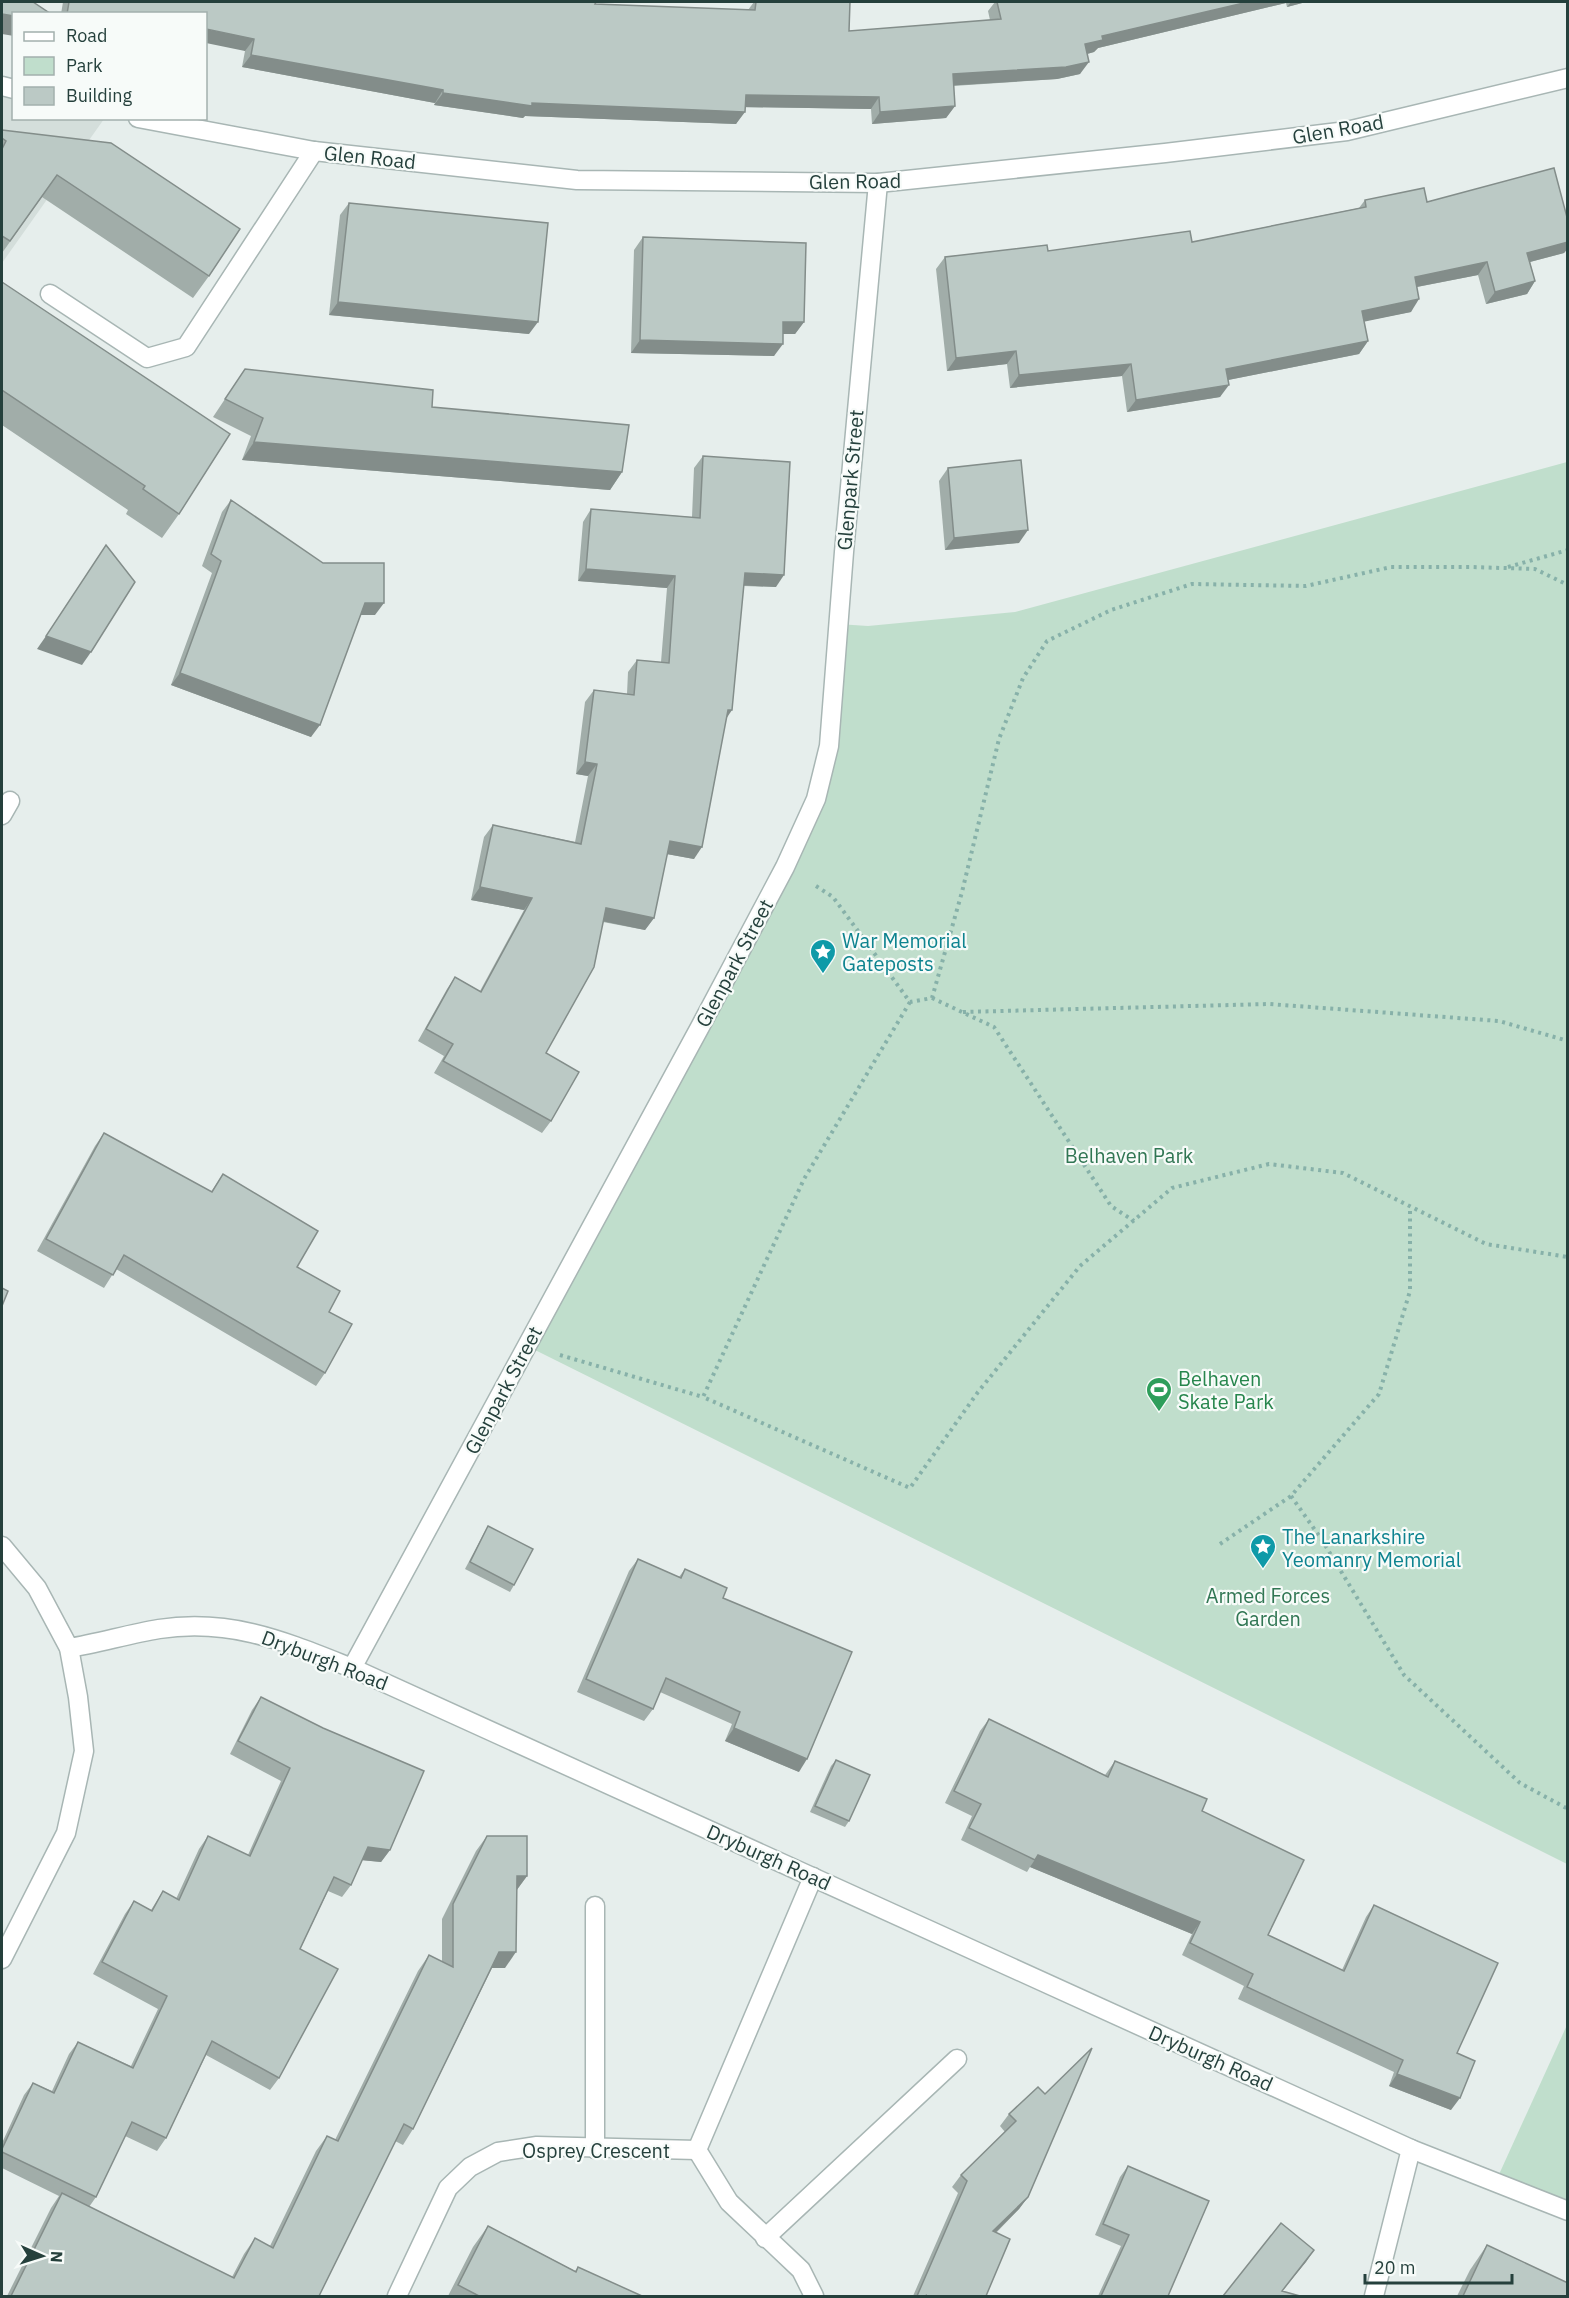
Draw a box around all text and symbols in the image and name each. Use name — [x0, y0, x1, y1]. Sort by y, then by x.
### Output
legend — [12, 12, 207, 120]
text: Road — [66, 24, 107, 47]
text: Park — [66, 54, 103, 77]
text: Building — [66, 84, 133, 107]
street label: Glen Road — [1290, 108, 1386, 150]
street label: Glen Road — [323, 139, 417, 175]
street label: Glen Road — [809, 167, 901, 195]
street label: Glenpark Street — [830, 408, 870, 552]
street label: Glenpark Street — [689, 894, 779, 1032]
place label: War Memorial Gateposts — [842, 927, 967, 977]
place icon: War Memorial Gateposts — [808, 937, 838, 975]
park label: Belhaven Park — [1065, 1142, 1194, 1169]
street label: Glenpark Street — [458, 1321, 548, 1459]
place label: Belhaven Skate Park — [1178, 1365, 1274, 1415]
sports icon: Belhaven Skate Park — [1144, 1375, 1174, 1413]
place label: The Lanarkshire Yeomanry Memorial — [1282, 1523, 1461, 1573]
place icon: The Lanarkshire Yeomanry Memorial — [1248, 1532, 1278, 1570]
park label: Armed Forces Garden — [1206, 1582, 1330, 1632]
street label: Dryburgh Road — [258, 1623, 392, 1697]
street label: Dryburgh Road — [703, 1818, 835, 1896]
street label: Dryburgh Road — [1145, 2019, 1277, 2097]
street label: Osprey Crescent — [522, 2137, 670, 2164]
north arrow — [12, 2226, 72, 2286]
scale bar — [1365, 2247, 1512, 2285]
text: N — [47, 2250, 67, 2263]
text: 20 m — [1374, 2256, 1416, 2279]

